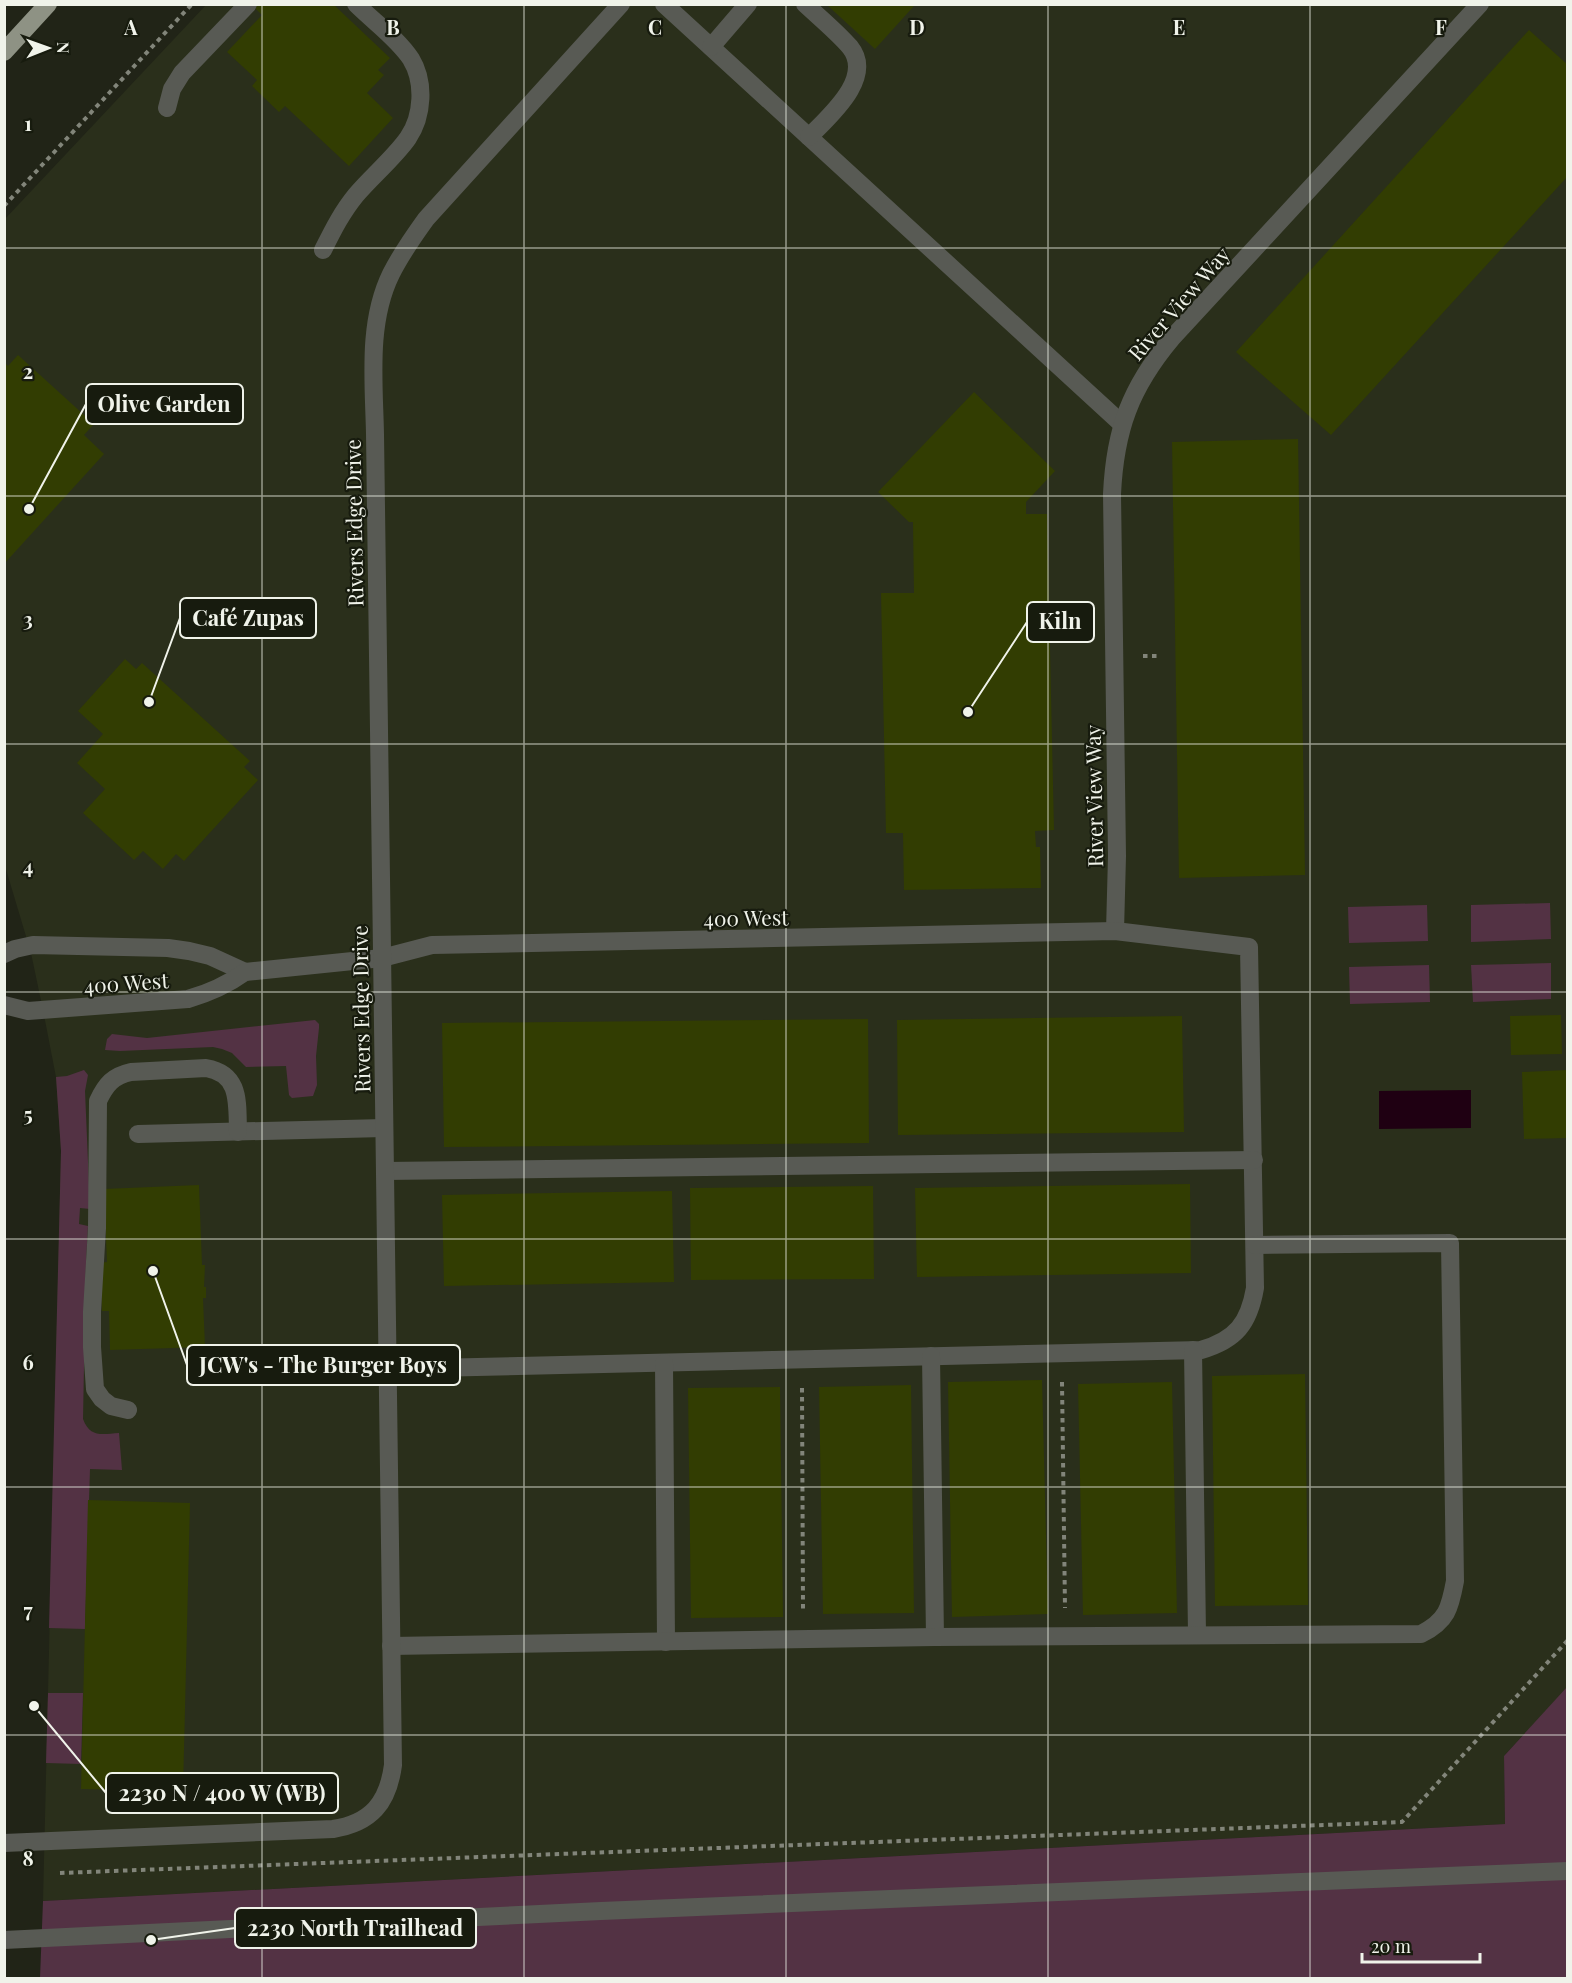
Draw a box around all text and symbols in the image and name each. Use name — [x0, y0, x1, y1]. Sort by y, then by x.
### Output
text: A — [123, 13, 138, 40]
text: B — [386, 13, 400, 40]
text: C — [648, 13, 662, 40]
text: D — [909, 13, 925, 40]
text: E — [1173, 13, 1185, 40]
text: F — [1435, 13, 1447, 40]
north arrow — [18, 18, 78, 78]
text: N — [53, 42, 74, 54]
text: 1 — [24, 109, 32, 136]
street label: River View Way — [1121, 240, 1235, 366]
text: 2 — [23, 357, 33, 384]
callout: Olive Garden — [86, 384, 243, 424]
text: Olive Garden — [97, 388, 231, 418]
street label: Rivers Edge Drive — [338, 439, 368, 607]
callout: Café Zupas — [180, 598, 316, 638]
text: Café Zupas — [192, 602, 304, 632]
callout: Kiln — [1027, 602, 1094, 642]
text: 3 — [23, 605, 33, 632]
text: Kiln — [1039, 605, 1082, 635]
street label: River View Way — [1078, 724, 1108, 867]
text: 4 — [23, 852, 33, 879]
street label: 400 West — [703, 902, 789, 932]
street label: Rivers Edge Drive — [345, 925, 375, 1093]
street label: 400 West — [83, 965, 170, 999]
text: 5 — [23, 1100, 33, 1127]
callout: JCW's - The Burger Boys — [187, 1345, 460, 1385]
text: 6 — [22, 1348, 34, 1375]
text: JCW's - The Burger Boys — [198, 1349, 447, 1379]
text: 7 — [23, 1596, 33, 1623]
callout: 2230 N / 400 W (WB) — [106, 1773, 338, 1813]
text: 2230 N / 400 W (WB) — [119, 1777, 325, 1807]
text: 8 — [22, 1844, 34, 1871]
callout: 2230 North Trailhead — [235, 1908, 476, 1948]
text: 2230 North Trailhead — [247, 1912, 463, 1942]
scale bar — [1362, 1926, 1480, 1964]
text: 20 m — [1371, 1934, 1411, 1958]

